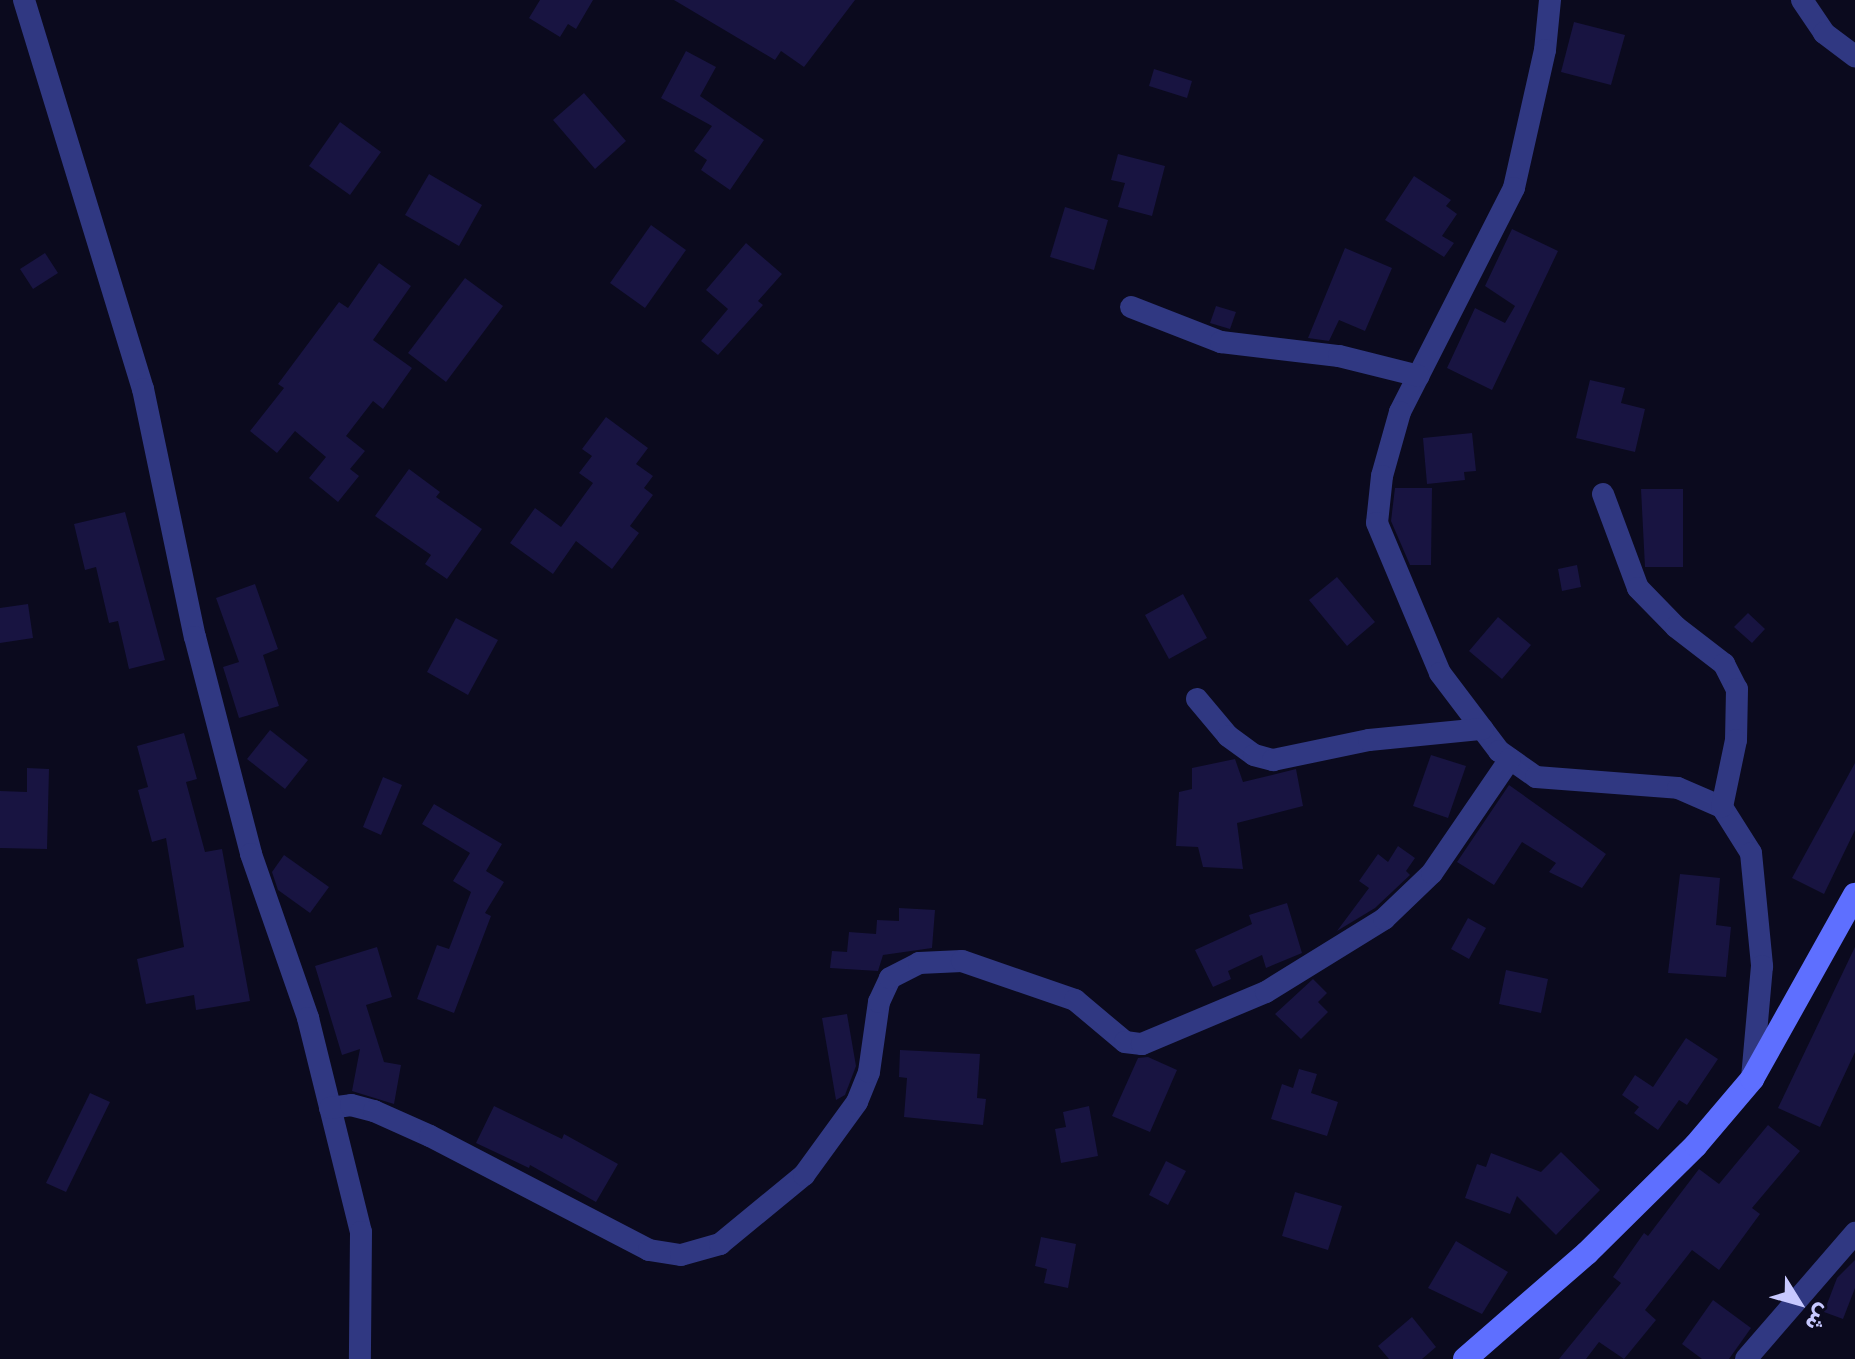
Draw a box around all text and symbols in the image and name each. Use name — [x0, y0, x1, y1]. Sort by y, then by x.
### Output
north arrow — [1759, 1263, 1839, 1343]
text: ش — [1799, 1298, 1838, 1337]

